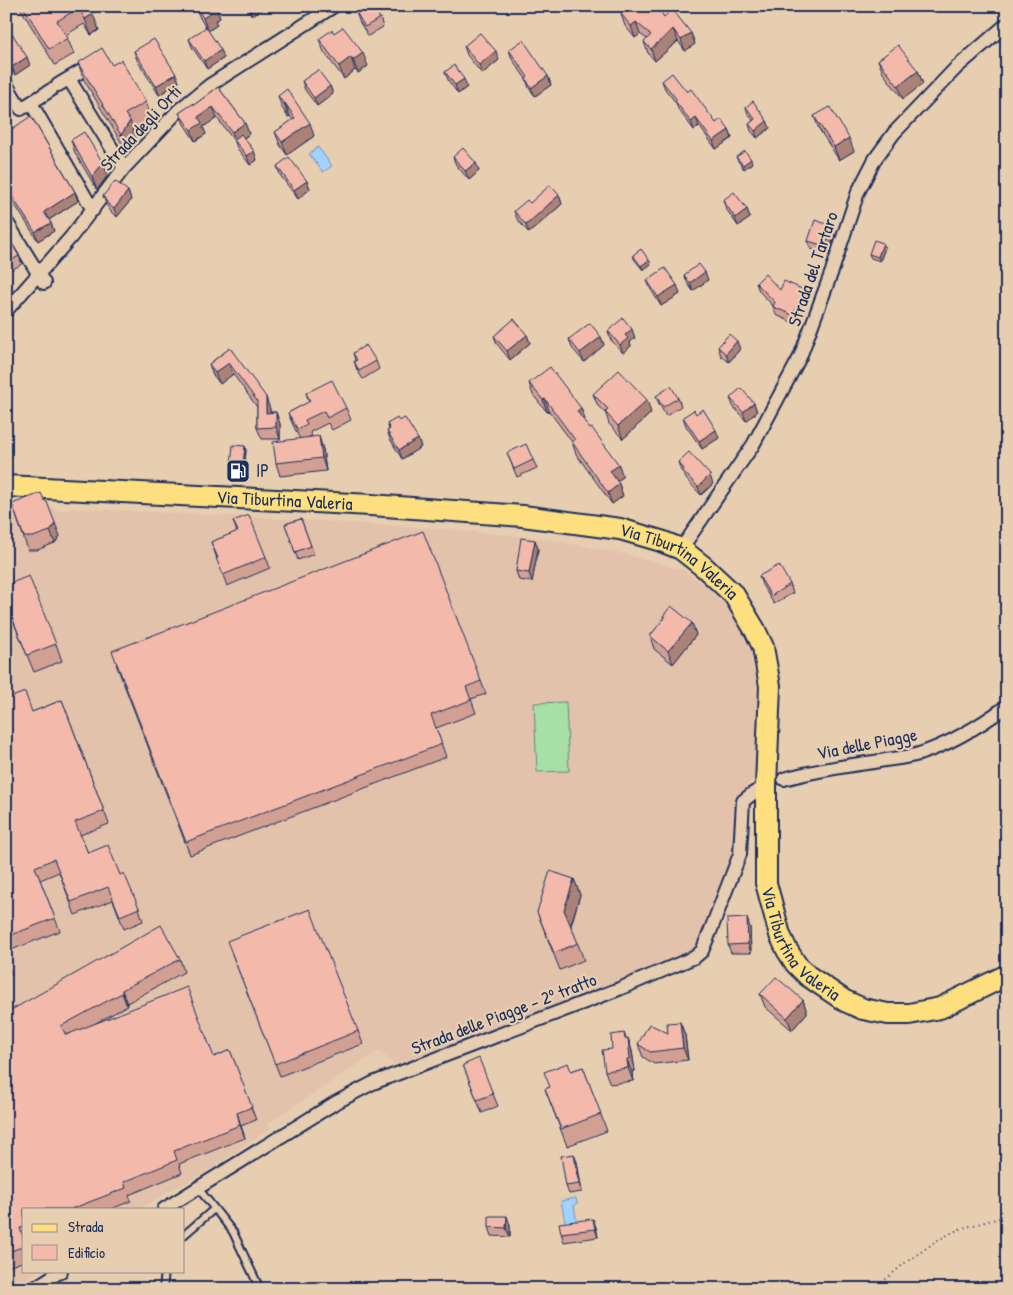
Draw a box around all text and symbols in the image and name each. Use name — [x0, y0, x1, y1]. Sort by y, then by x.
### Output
street label: Strada degli Orti — [94, 79, 187, 176]
street label: Strada del Tartaro — [781, 208, 844, 329]
fuel station icon: IP — [225, 458, 251, 484]
place label: IP — [256, 458, 269, 483]
street label: Via Tiburtina Valeria — [216, 484, 353, 516]
street label: Via Tiburtina Valeria — [617, 517, 744, 605]
street label: Via delle Piagge — [815, 722, 919, 765]
street label: Via Tiburtina Valeria — [756, 884, 846, 1006]
street label: Strada delle Piagge – 2º tratto — [408, 967, 600, 1060]
legend — [22, 1208, 185, 1272]
text: Strada — [68, 1216, 104, 1237]
text: Edificio — [68, 1242, 105, 1263]

